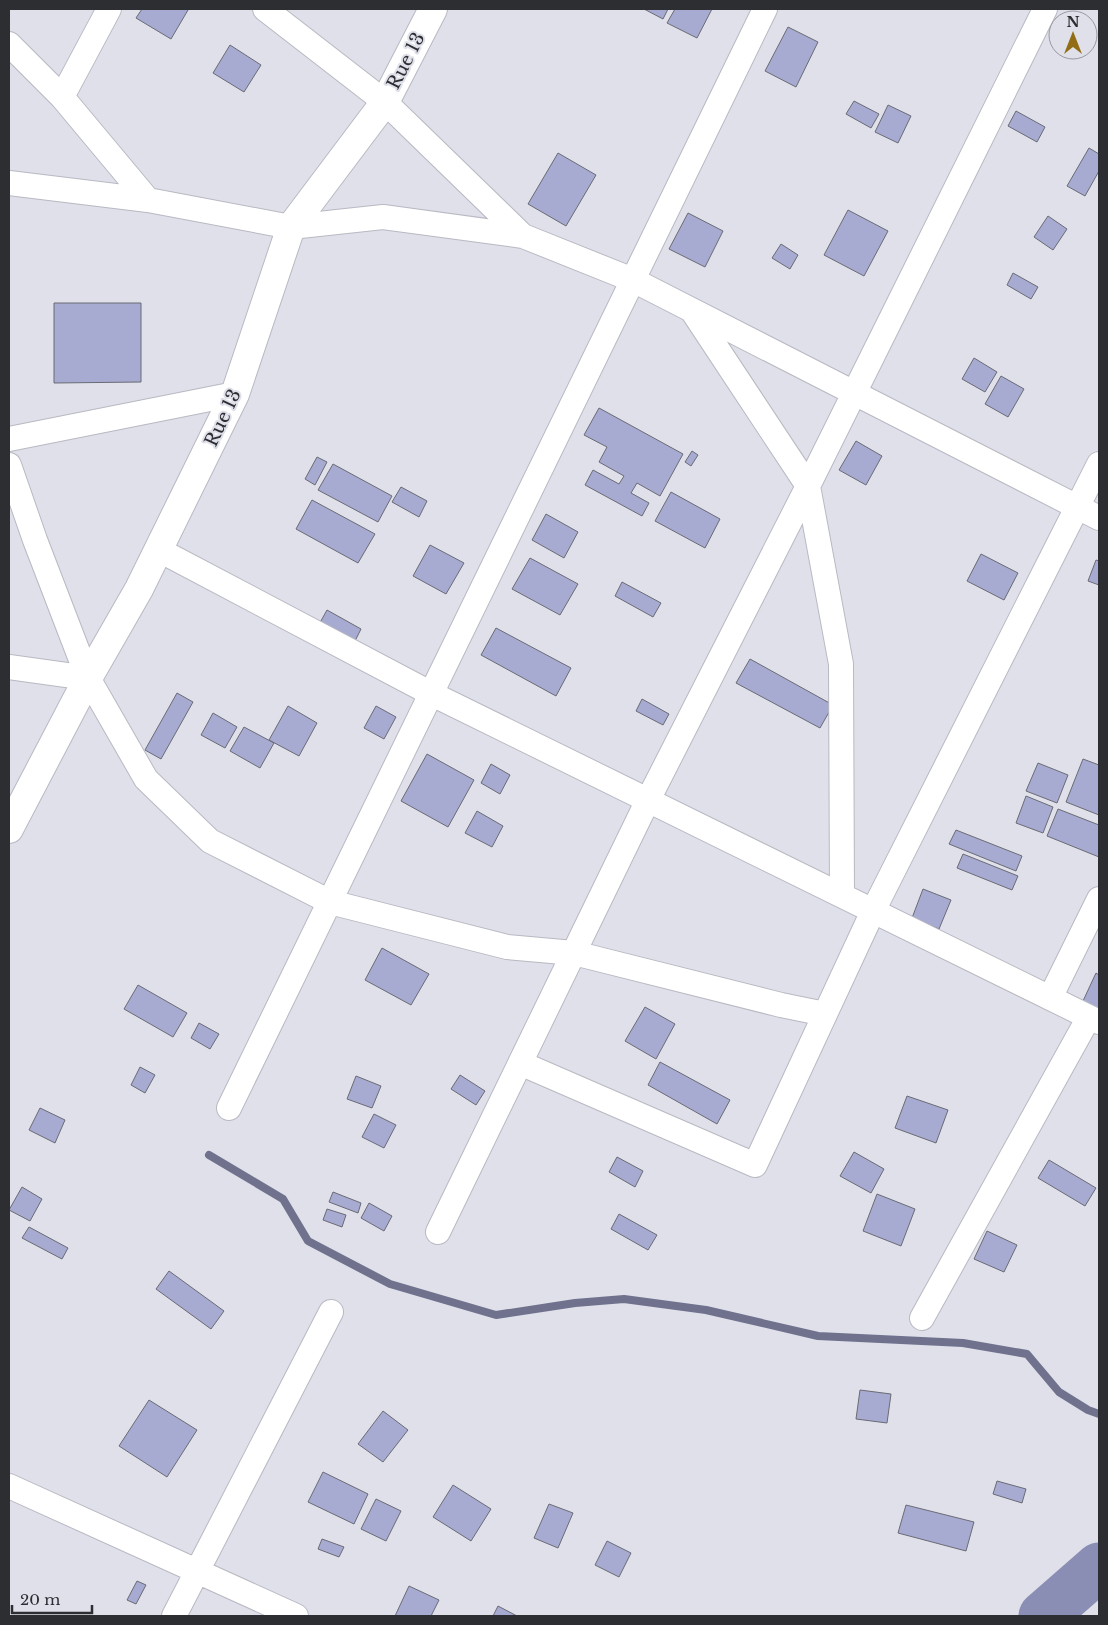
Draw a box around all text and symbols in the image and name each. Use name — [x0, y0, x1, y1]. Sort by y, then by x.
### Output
north arrow — [1048, 10, 1098, 60]
text: N — [1066, 13, 1080, 31]
street label: Rue 13 — [382, 29, 430, 93]
street label: Rue 13 — [200, 386, 246, 450]
scale bar — [12, 1582, 92, 1614]
text: 20 m — [20, 1590, 60, 1609]

